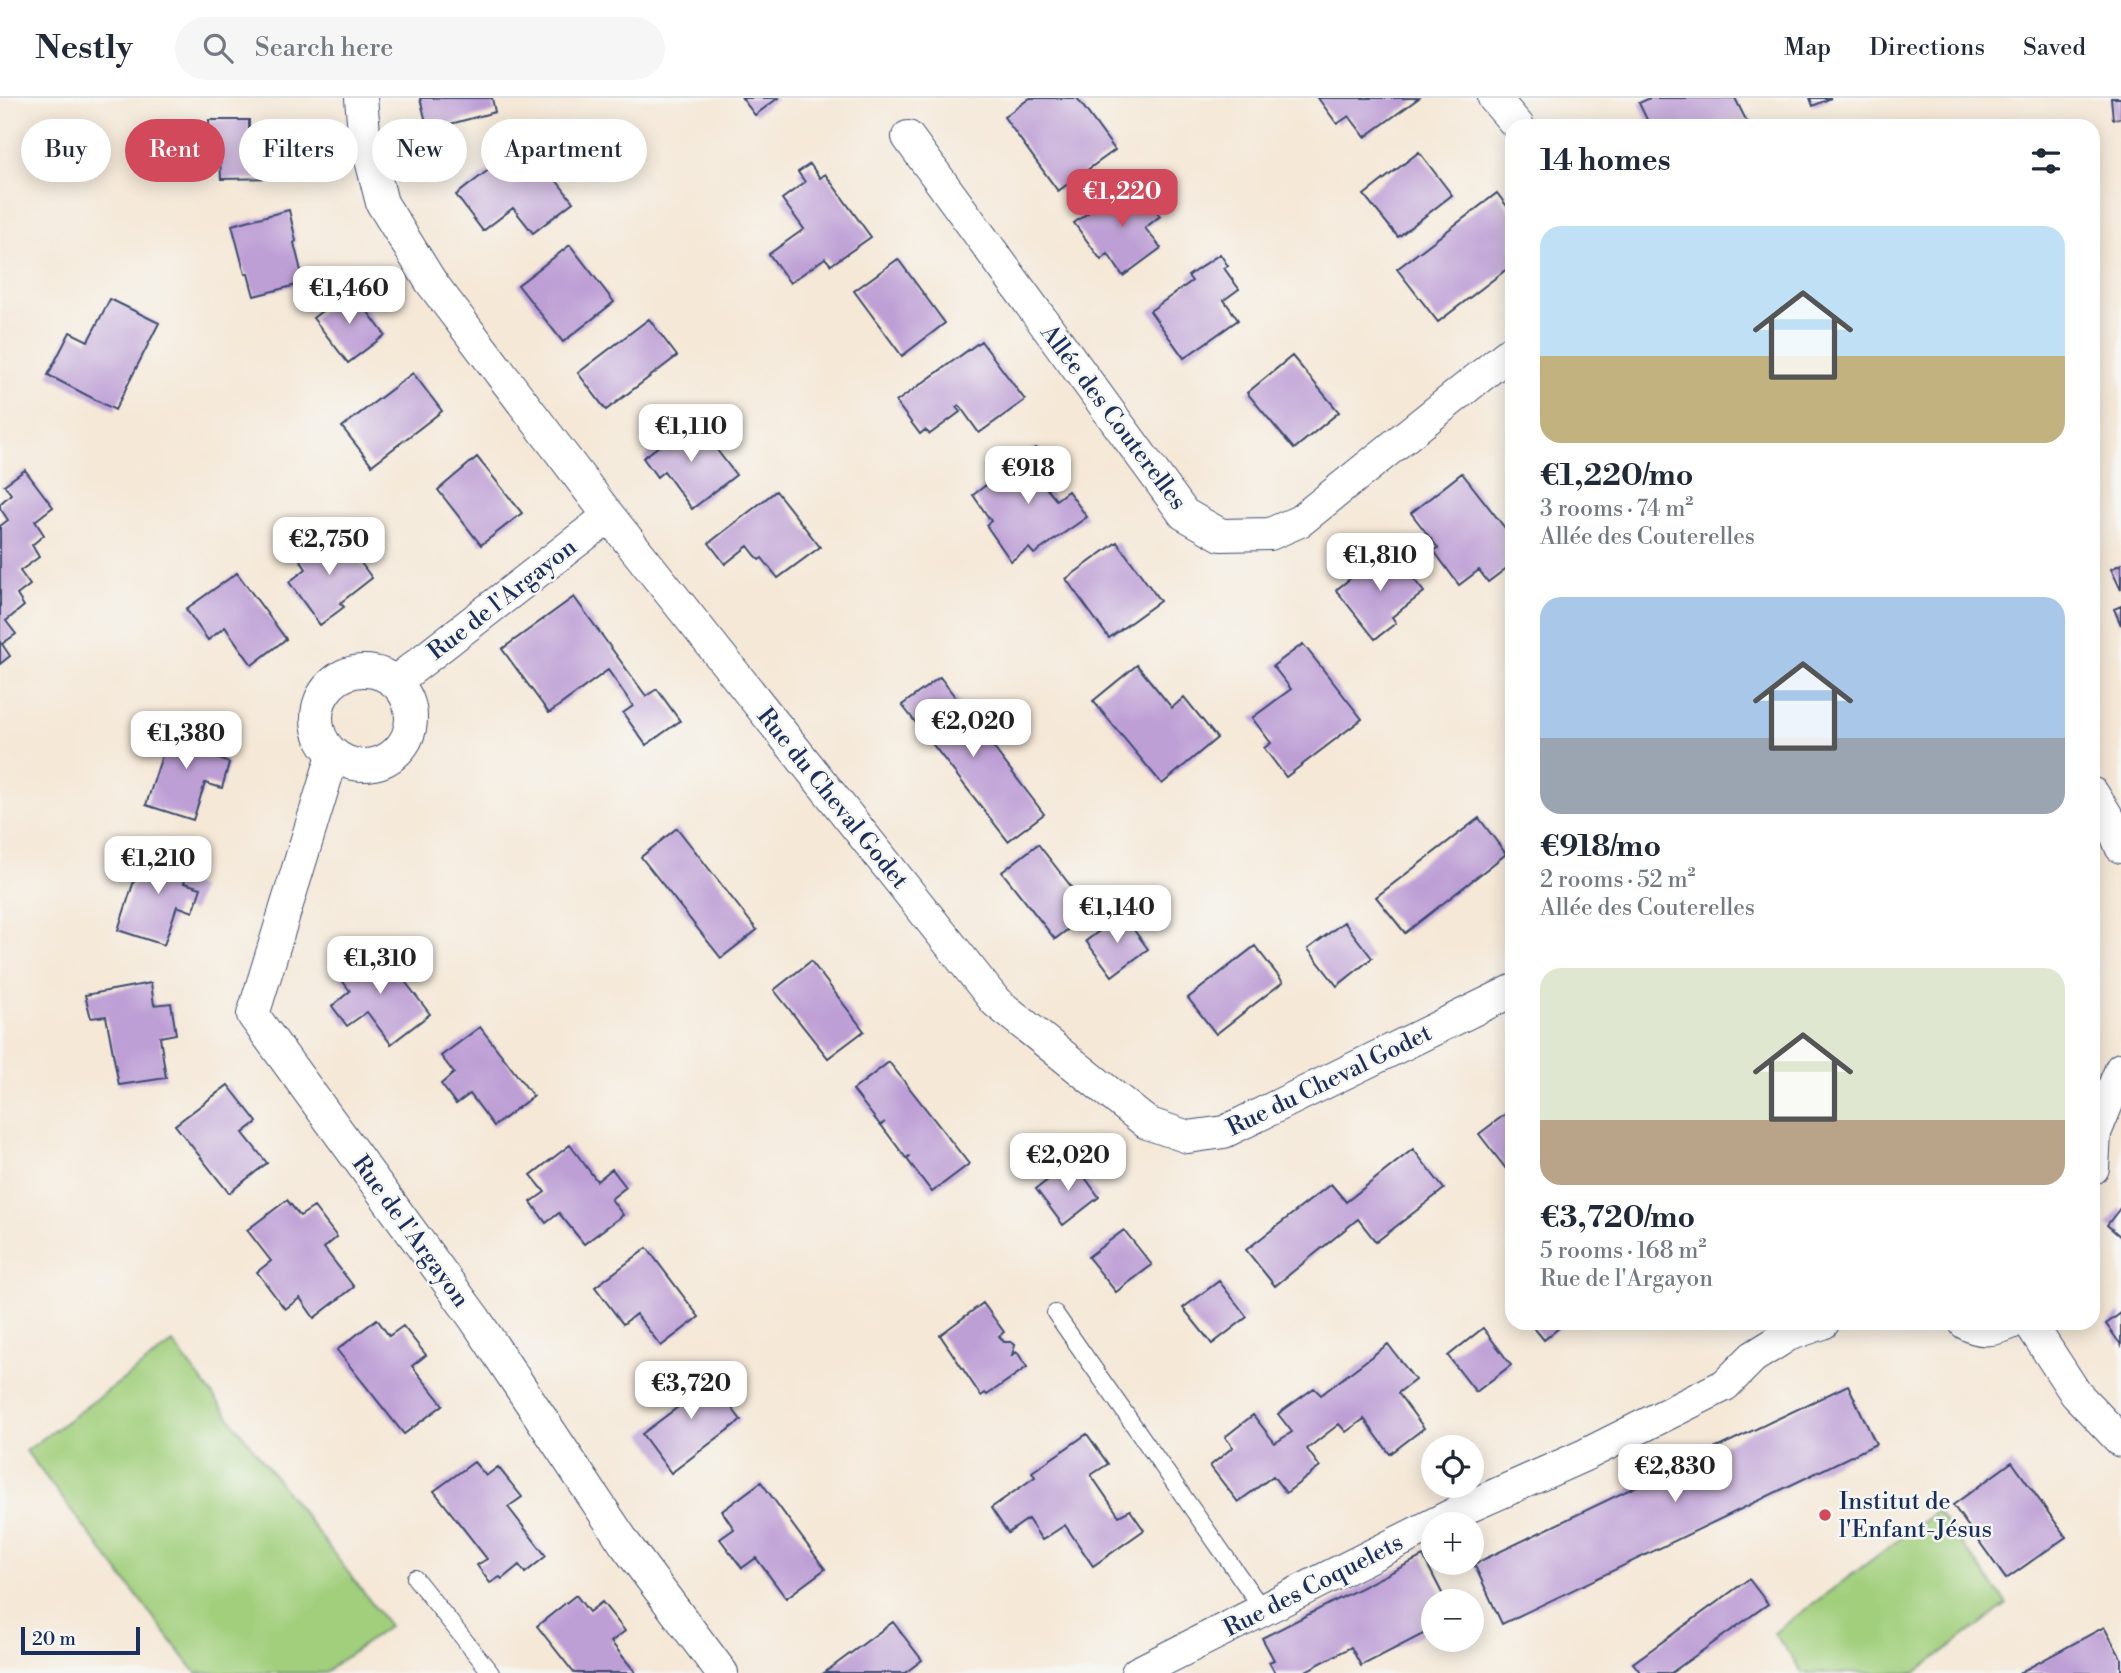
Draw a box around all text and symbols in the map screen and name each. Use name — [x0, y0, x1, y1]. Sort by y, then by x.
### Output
search box — [175, 17, 665, 80]
text: Nestly — [35, 28, 133, 69]
icon: search — [199, 29, 237, 67]
text: Search here — [255, 32, 393, 64]
text: Map — [1784, 33, 1831, 63]
text: Directions — [1869, 33, 1985, 63]
text: Saved — [2023, 33, 2086, 63]
chip: Buy — [21, 119, 111, 182]
chip: Rent — [125, 119, 225, 182]
chip: Filters — [239, 119, 358, 182]
chip: New — [372, 119, 467, 182]
chip: Apartment — [481, 119, 647, 182]
text: 14 homes — [1540, 142, 1671, 180]
icon: filters — [2027, 142, 2065, 180]
pin: €1,220 — [1065, 170, 1179, 229]
text: €1,220 — [1083, 178, 1161, 206]
pin: €1,460 — [292, 266, 406, 326]
icon: home — [1740, 272, 1866, 398]
text: €1,460 — [309, 275, 389, 303]
street label: Allée des Couterelles — [1033, 318, 1193, 516]
pin: €1,110 — [634, 404, 748, 464]
text: €1,110 — [655, 413, 727, 441]
pin: €918 — [987, 446, 1069, 506]
text: €918 — [1001, 455, 1055, 483]
text: €1,220/mo — [1540, 457, 1694, 495]
text: 3 rooms · 74 m² — [1540, 495, 1693, 523]
pin: €2,750 — [272, 518, 386, 577]
text: Allée des Couterelles — [1540, 523, 1755, 551]
text: €2,750 — [289, 526, 369, 554]
street label: Rue de l'Argayon — [422, 532, 583, 667]
pin: €1,810 — [1323, 533, 1437, 593]
text: €1,810 — [1343, 542, 1417, 570]
icon: home — [1740, 643, 1866, 769]
pin: €2,020 — [916, 700, 1030, 759]
street label: Rue du Cheval Godet — [750, 702, 915, 895]
text: €2,020 — [931, 708, 1015, 736]
pin: €1,380 — [129, 712, 243, 771]
text: €1,380 — [147, 720, 225, 748]
text: €918/mo — [1540, 828, 1661, 866]
pin: €1,210 — [101, 836, 215, 896]
text: €1,210 — [120, 845, 196, 873]
text: 2 rooms · 52 m² — [1540, 866, 1696, 894]
pin: €1,140 — [1060, 886, 1174, 945]
text: €1,140 — [1079, 894, 1155, 922]
text: Allée des Couterelles — [1540, 894, 1755, 922]
pin: €1,310 — [323, 936, 437, 996]
text: €1,310 — [343, 945, 417, 973]
icon: home — [1740, 1014, 1866, 1140]
street label: Rue du Cheval Godet — [1222, 1018, 1437, 1143]
pin: €2,020 — [1011, 1134, 1125, 1193]
text: €2,020 — [1026, 1142, 1110, 1170]
street label: Rue de l'Argayon — [345, 1150, 475, 1313]
text: €3,720/mo — [1540, 1199, 1695, 1237]
text: 5 rooms · 168 m² — [1540, 1237, 1707, 1265]
text: Rue de l'Argayon — [1540, 1265, 1713, 1293]
pin: €3,720 — [634, 1362, 748, 1421]
text: €3,720 — [651, 1370, 731, 1398]
map controls — [1421, 1435, 1484, 1652]
button: locate — [1421, 1435, 1484, 1498]
pin: €2,830 — [1618, 1444, 1732, 1504]
text: €2,830 — [1634, 1453, 1716, 1481]
place label: Institut de l'Enfant-Jésus — [1839, 1487, 1992, 1545]
marker: Institut de l'Enfant-Jésus — [1817, 1507, 1833, 1523]
button: + — [1421, 1512, 1484, 1575]
street label: Rue des Coquelets — [1219, 1528, 1408, 1644]
button: − — [1421, 1589, 1484, 1652]
scale bar — [21, 1624, 140, 1656]
text: 20 m — [32, 1627, 76, 1651]

